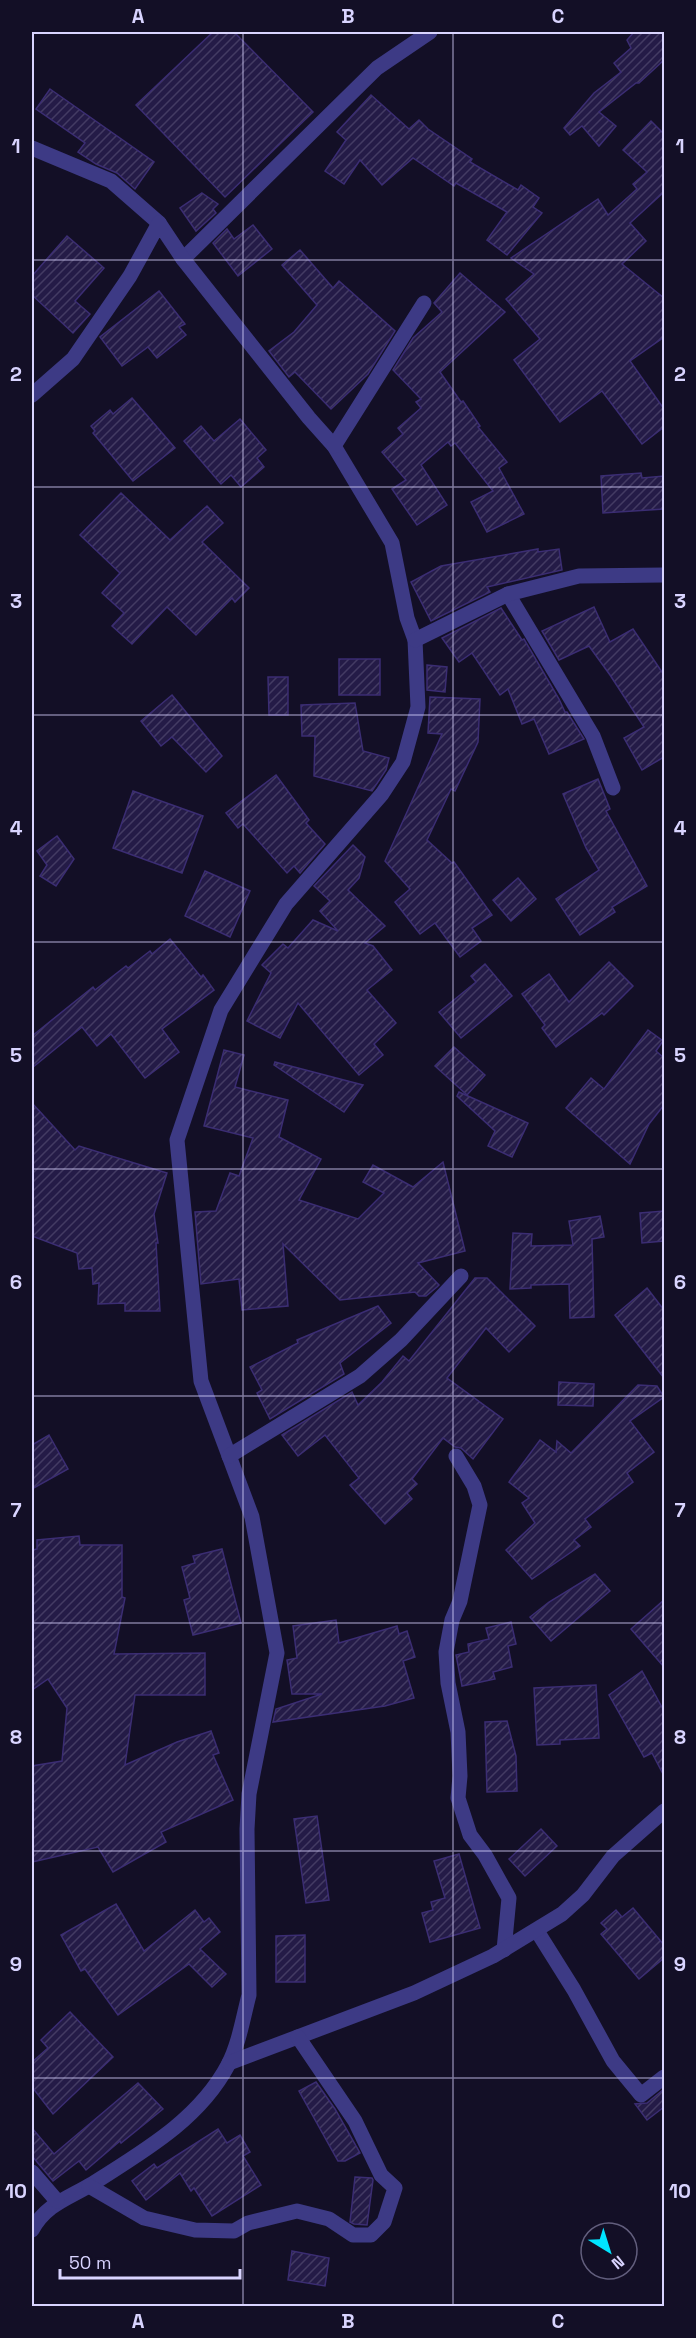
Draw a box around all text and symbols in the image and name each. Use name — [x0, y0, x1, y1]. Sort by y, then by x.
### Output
text: A — [132, 3, 145, 29]
text: B — [341, 3, 355, 29]
text: C — [552, 3, 565, 29]
text: 1 — [11, 133, 21, 159]
text: 1 — [675, 133, 685, 159]
text: 2 — [10, 361, 22, 387]
text: 2 — [674, 361, 686, 387]
text: 3 — [10, 588, 22, 614]
text: 3 — [674, 588, 686, 614]
text: 4 — [10, 815, 23, 841]
text: 4 — [674, 815, 687, 841]
text: 5 — [10, 1042, 22, 1068]
text: 5 — [674, 1042, 686, 1068]
text: 6 — [10, 1269, 22, 1295]
text: 6 — [674, 1269, 686, 1295]
text: 7 — [10, 1497, 22, 1523]
text: 7 — [674, 1497, 686, 1523]
text: 8 — [10, 1724, 22, 1750]
text: 8 — [674, 1724, 686, 1750]
text: 9 — [10, 1951, 22, 1977]
text: 9 — [674, 1951, 686, 1977]
text: 10 — [5, 2178, 27, 2204]
text: 10 — [669, 2178, 691, 2204]
north arrow — [579, 2221, 639, 2281]
scale bar — [60, 2242, 240, 2280]
text: 50 m — [69, 2251, 111, 2274]
text: N — [607, 2251, 629, 2274]
text: A — [132, 2308, 145, 2334]
text: B — [341, 2308, 355, 2334]
text: C — [552, 2308, 565, 2334]

